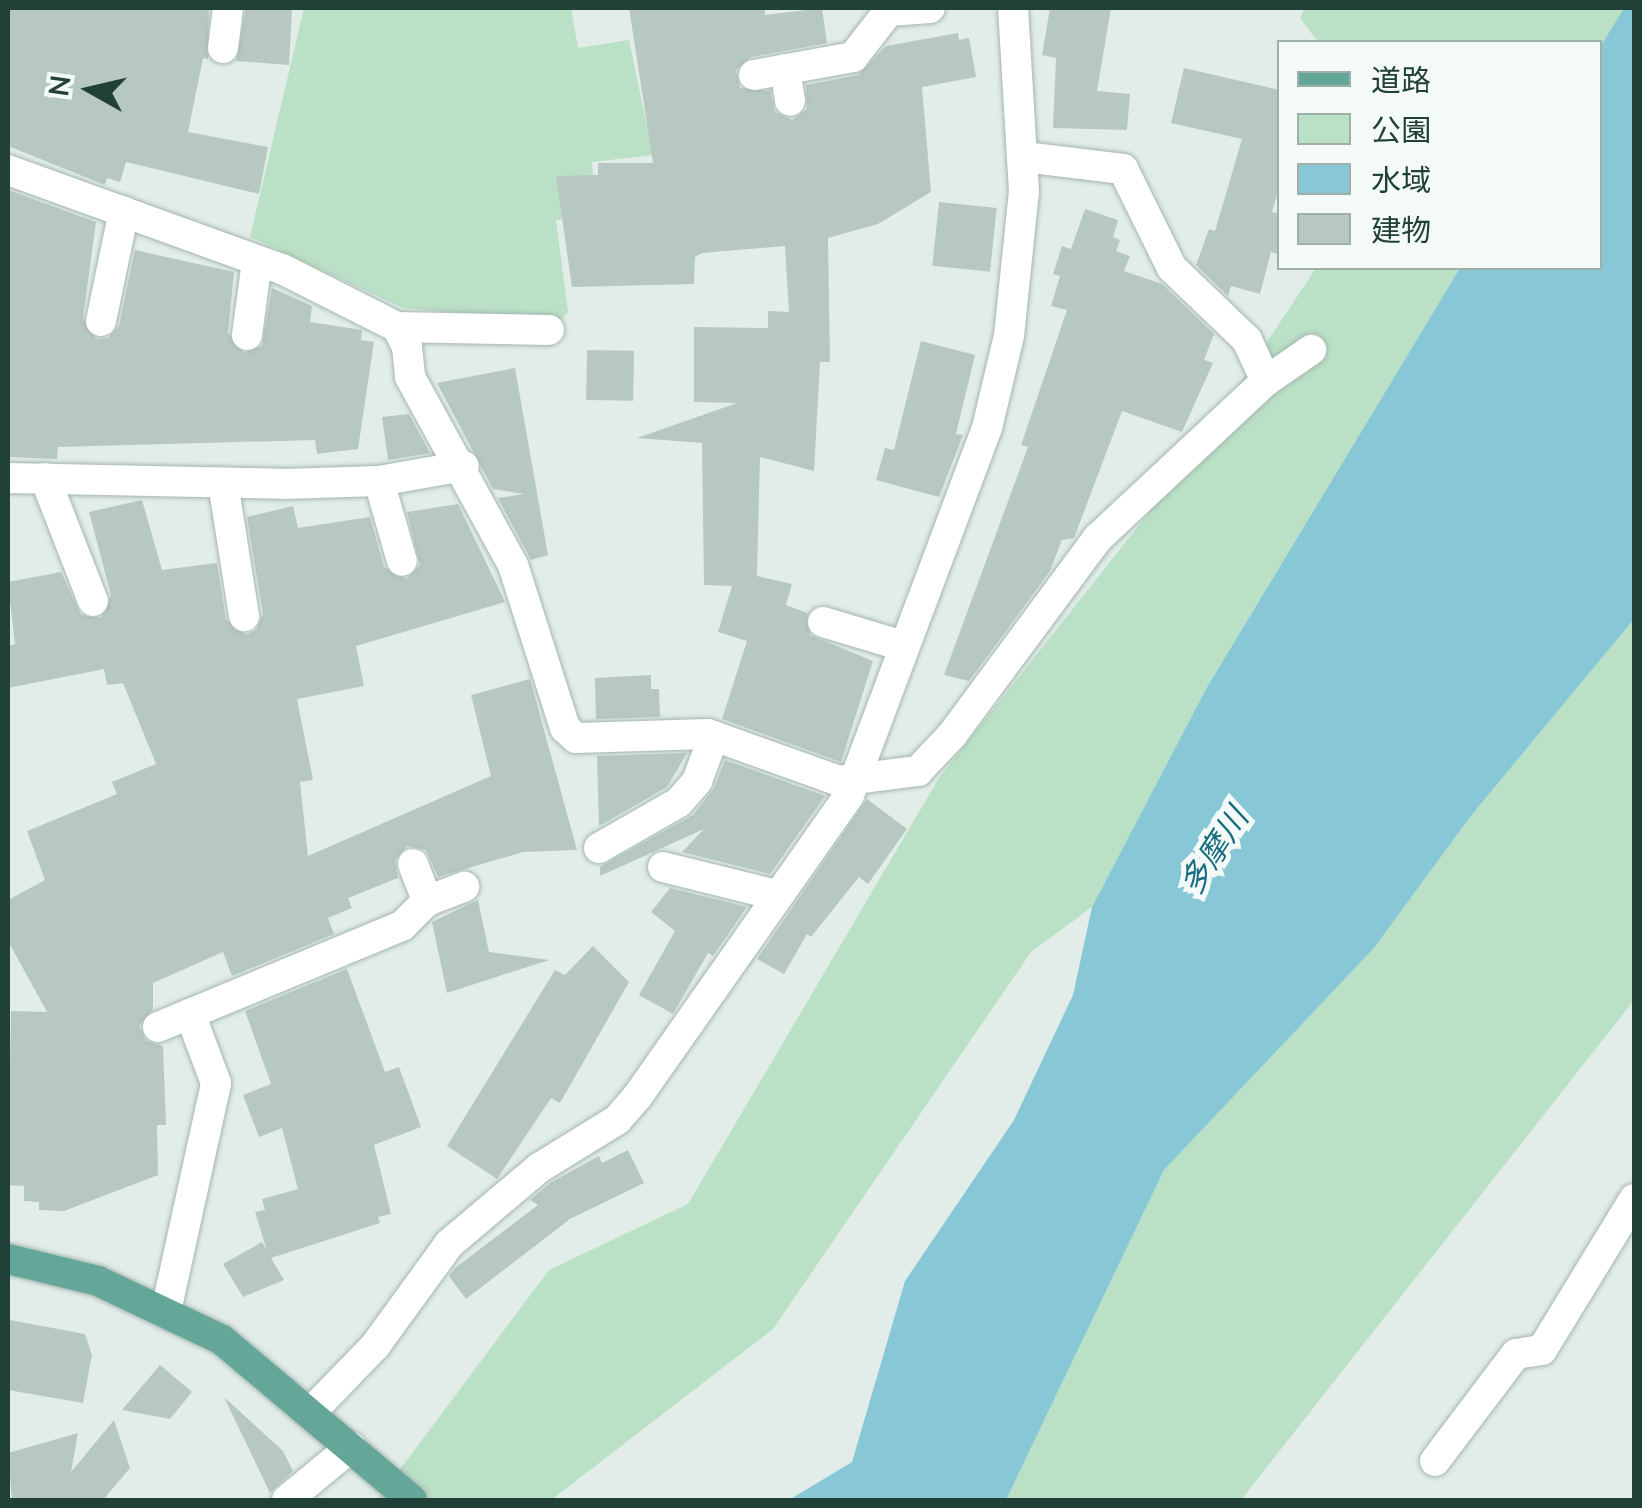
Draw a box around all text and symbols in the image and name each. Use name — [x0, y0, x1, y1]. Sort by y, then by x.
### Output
north arrow — [40, 40, 140, 140]
legend — [1277, 40, 1602, 270]
text: 道路 — [1371, 61, 1431, 102]
text: N — [40, 73, 81, 99]
text: 公園 — [1371, 111, 1431, 152]
text: 水域 — [1371, 161, 1431, 202]
text: 建物 — [1371, 211, 1431, 252]
water label: 多摩川 — [1173, 801, 1257, 903]

